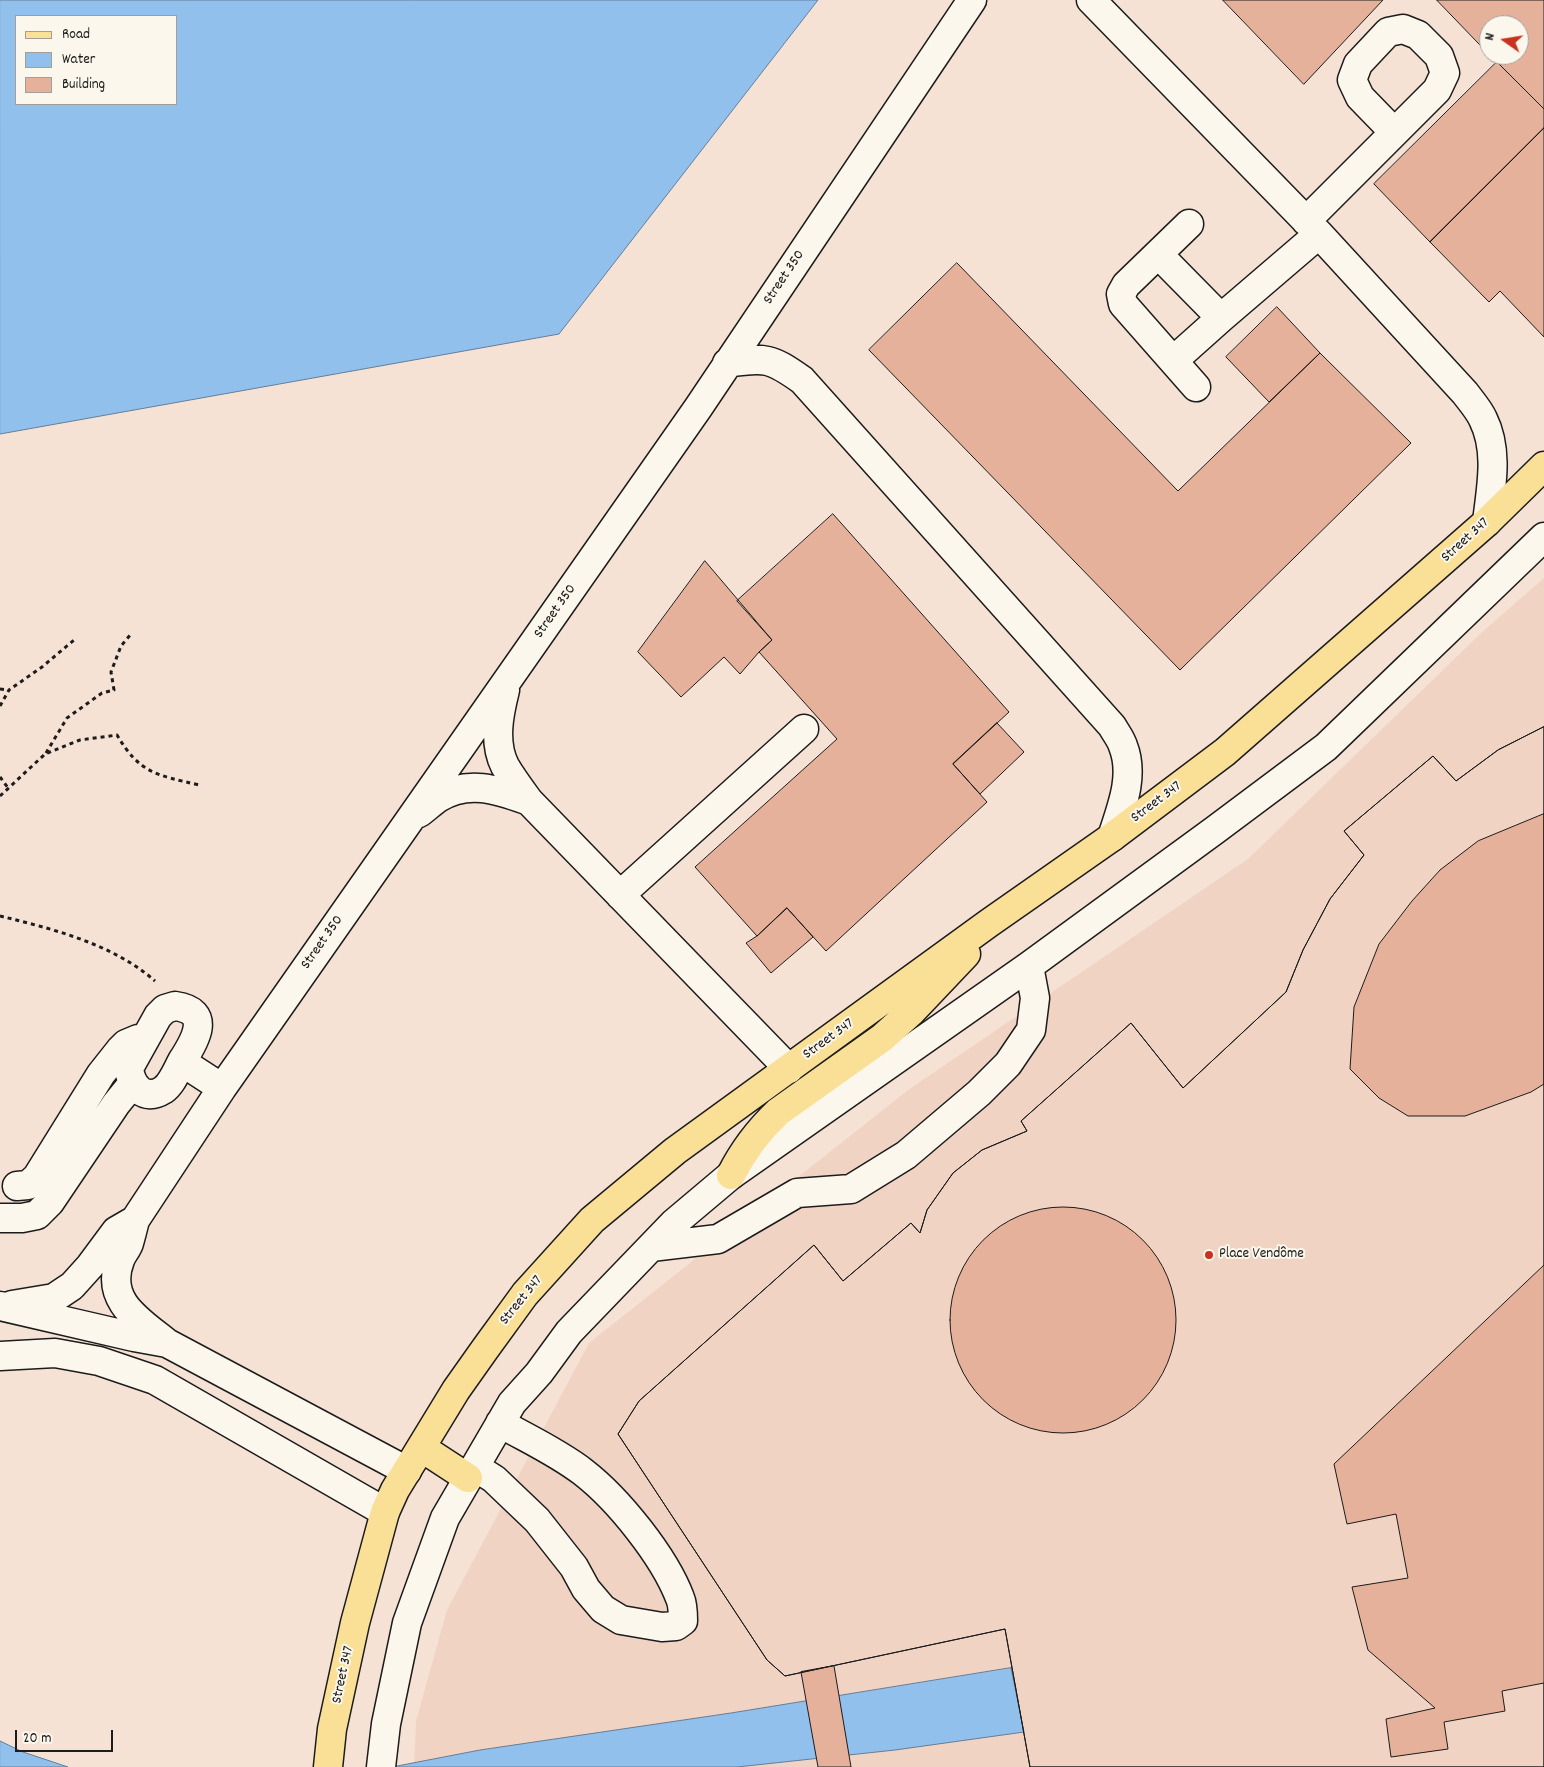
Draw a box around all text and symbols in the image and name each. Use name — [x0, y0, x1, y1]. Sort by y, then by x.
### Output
legend — [15, 15, 178, 105]
north arrow — [1479, 15, 1529, 65]
text: Road — [62, 24, 90, 46]
text: N — [1480, 31, 1501, 42]
text: Water — [62, 49, 95, 71]
text: Building — [62, 74, 105, 96]
street label: Street 350 — [760, 247, 810, 309]
street label: Street 347 — [1438, 515, 1494, 567]
street label: Street 350 — [531, 582, 581, 642]
street label: Street 347 — [1128, 778, 1186, 828]
street label: Street 350 — [298, 913, 348, 973]
street label: Street 347 — [800, 1016, 858, 1064]
place label: Place Vendôme — [1219, 1246, 1304, 1264]
marker: Place Vendôme — [1203, 1249, 1215, 1261]
street label: Street 347 — [497, 1273, 547, 1329]
street label: Street 347 — [329, 1645, 359, 1705]
scale bar — [18, 1720, 115, 1752]
text: 20 m — [23, 1728, 51, 1750]

